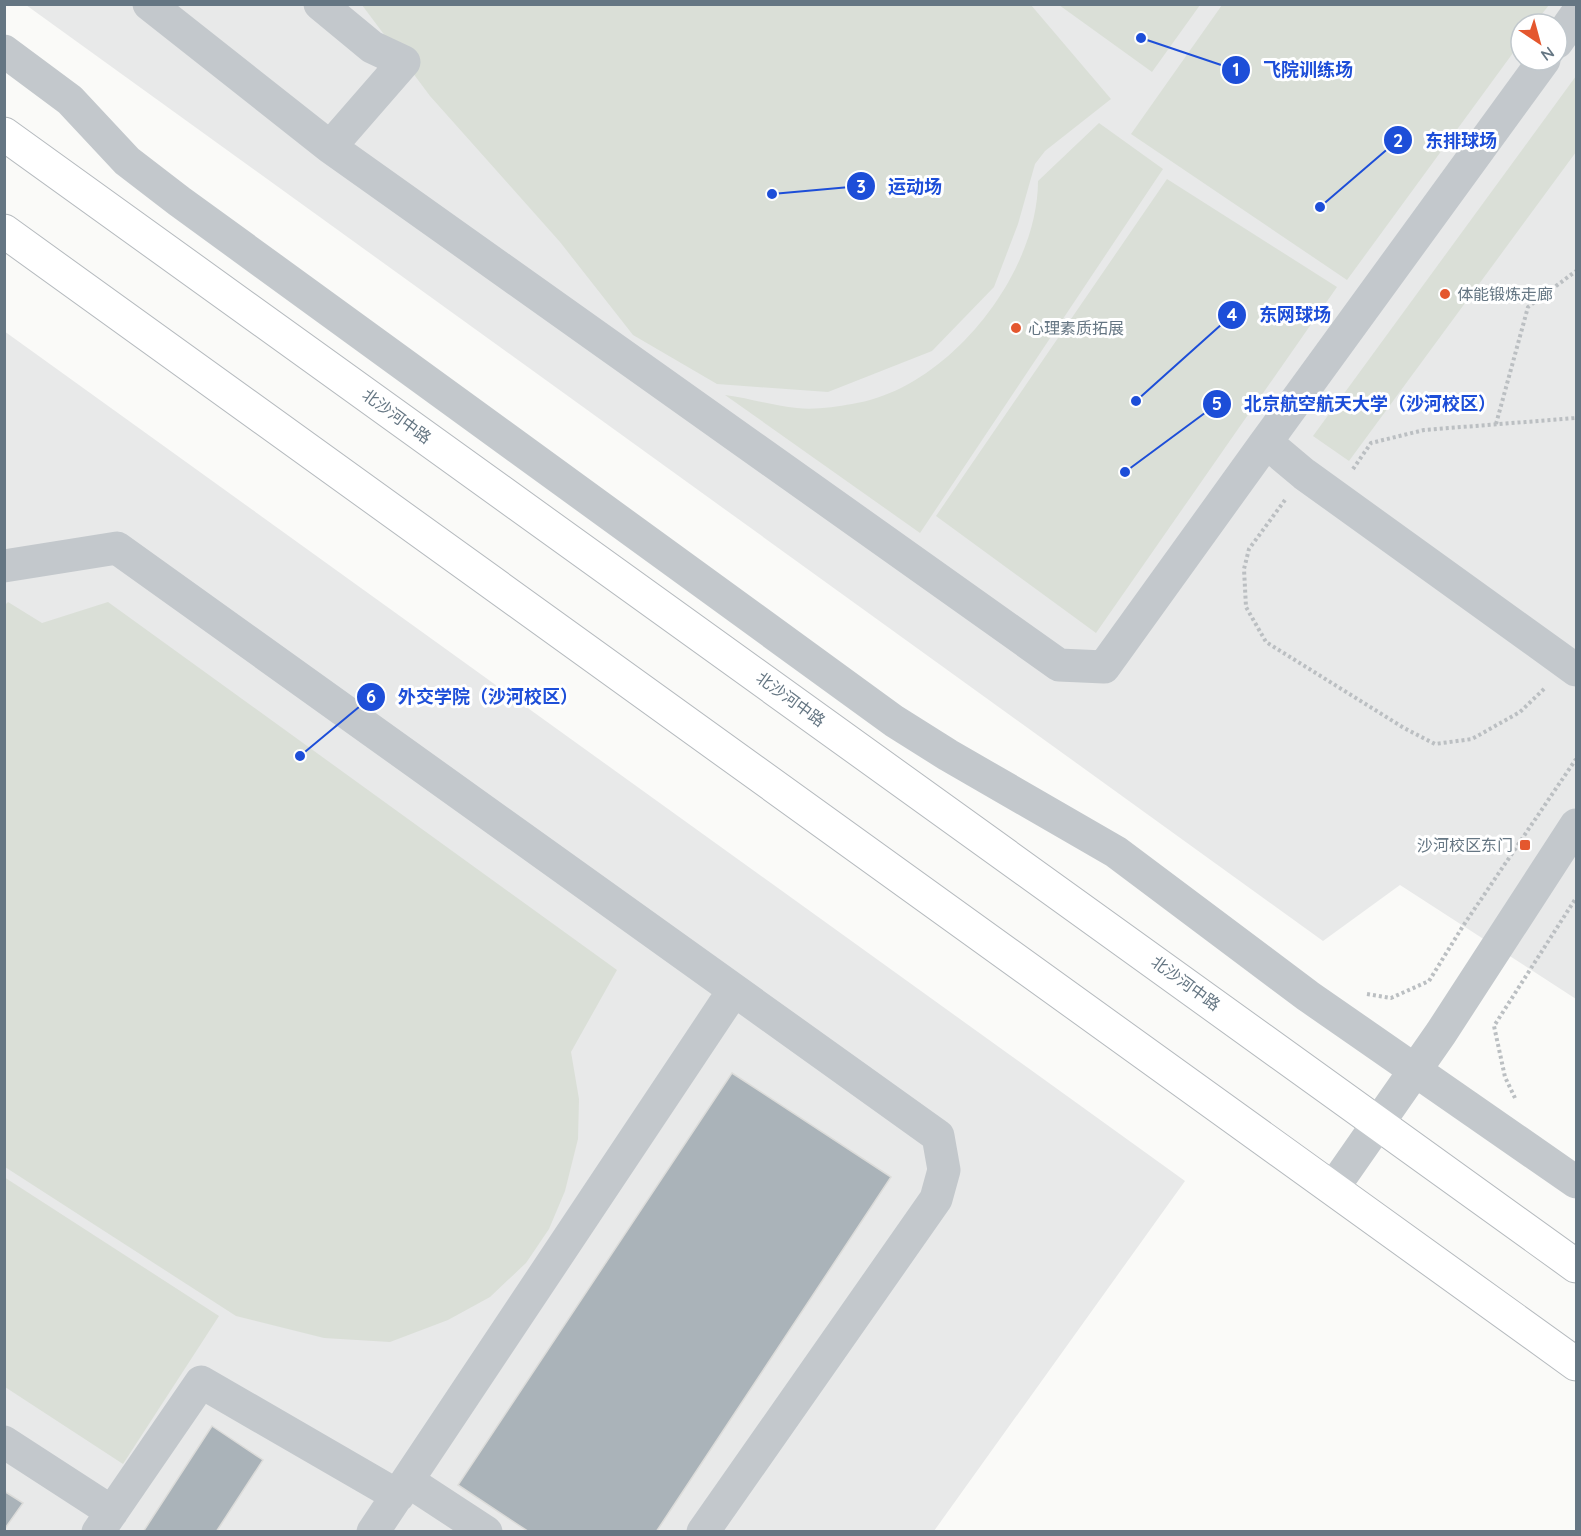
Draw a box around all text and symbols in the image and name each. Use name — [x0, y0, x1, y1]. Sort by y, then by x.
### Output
north arrow — [1509, 12, 1569, 72]
text: N — [1537, 43, 1558, 66]
callout: 飞院训练场 — [1221, 52, 1365, 88]
text: 1 — [1232, 58, 1240, 81]
text: 飞院训练场 — [1263, 58, 1353, 81]
callout: 东排球场 — [1383, 122, 1509, 158]
text: 2 — [1393, 129, 1403, 152]
text: 东排球场 — [1425, 129, 1497, 152]
callout: 运动场 — [846, 168, 954, 204]
text: 3 — [856, 175, 866, 198]
text: 运动场 — [888, 175, 942, 198]
place label: 体能锻炼走廊 — [1457, 284, 1553, 304]
marker: 体能锻炼走廊 — [1438, 287, 1452, 301]
callout: 东网球场 — [1217, 297, 1343, 333]
text: 4 — [1227, 303, 1238, 326]
text: 东网球场 — [1259, 303, 1331, 326]
place label: 心理素质拓展 — [1028, 318, 1124, 338]
marker: 心理素质拓展 — [1009, 321, 1023, 335]
street label: 北沙河中路 — [359, 384, 435, 448]
callout: 北京航空航天大学（沙河校区） — [1202, 386, 1508, 422]
text: 5 — [1212, 392, 1222, 415]
text: 北京航空航天大学（沙河校区） — [1244, 392, 1496, 415]
street label: 北沙河中路 — [753, 667, 829, 731]
callout: 外交学院（沙河校区） — [356, 679, 590, 715]
text: 6 — [366, 685, 376, 708]
text: 外交学院（沙河校区） — [398, 685, 578, 708]
place label: 沙河校区东门 — [1417, 835, 1513, 855]
marker: 沙河校区东门 — [1518, 838, 1532, 852]
street label: 北沙河中路 — [1148, 951, 1224, 1015]

